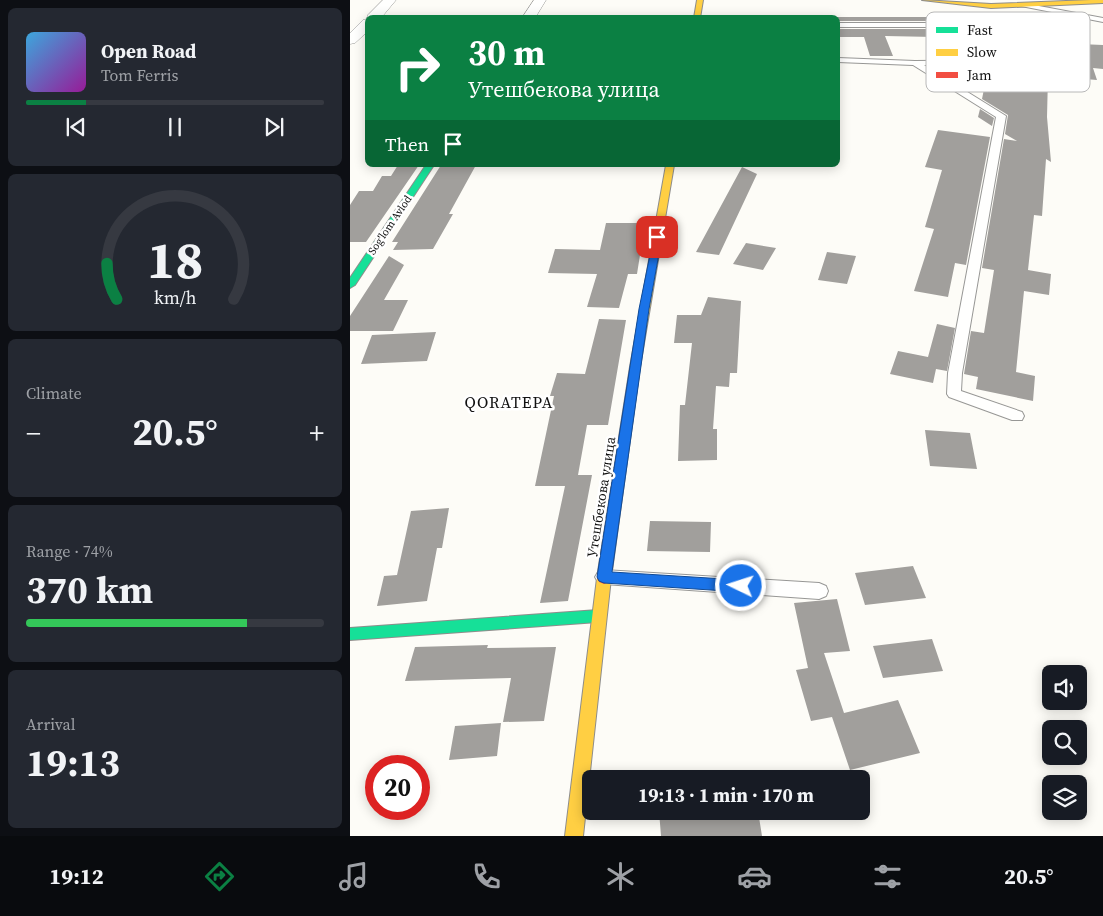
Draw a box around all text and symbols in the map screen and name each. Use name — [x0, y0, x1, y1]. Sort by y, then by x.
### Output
legend — [926, 12, 1090, 92]
text: Fast — [967, 20, 993, 40]
text: 30 m — [468, 29, 545, 77]
icon: right — [385, 35, 450, 100]
text: Open Road — [101, 38, 196, 64]
text: Slow — [967, 42, 997, 62]
text: Tom Ferris — [101, 64, 179, 86]
text: Jam — [966, 65, 992, 85]
text: Утешбекова улица — [468, 74, 660, 104]
icon: previous — [62, 113, 90, 141]
icon: pause — [161, 113, 189, 141]
icon: next — [260, 113, 288, 141]
icon: arrive — [439, 130, 467, 158]
text: Then — [385, 131, 429, 157]
street label: Sog'lom Avlod — [365, 192, 416, 258]
pin — [636, 216, 678, 258]
icon: arrive — [643, 223, 671, 251]
text: 18 — [147, 224, 203, 295]
text: km/h — [154, 285, 197, 310]
text: Climate — [26, 382, 82, 404]
district label: QORATEPA — [465, 391, 554, 413]
text: 20.5° — [132, 406, 218, 458]
text: − — [26, 414, 41, 452]
text: + — [309, 414, 324, 452]
street label: Утешбекова улица — [582, 434, 621, 559]
text: Range · 74% — [26, 540, 113, 562]
position arrow — [714, 559, 766, 611]
text: 370 km — [26, 564, 153, 616]
map controls — [1042, 665, 1087, 820]
button: sound — [1042, 665, 1087, 710]
text: Arrival — [26, 713, 75, 735]
button: search — [1042, 720, 1087, 765]
text: 19:13 — [26, 737, 120, 789]
speed limit sign: 20 — [365, 755, 430, 820]
button: layers — [1042, 775, 1087, 820]
text: 19:13 · 1 min · 170 m — [638, 782, 814, 808]
icon: directions — [202, 859, 237, 894]
icon: music — [336, 859, 371, 894]
icon: phone — [469, 859, 504, 894]
icon: climate — [603, 859, 638, 894]
icon: car — [737, 859, 772, 894]
icon: filters — [870, 859, 905, 894]
text: 19:12 — [49, 861, 104, 891]
text: 20.5° — [1004, 861, 1054, 891]

